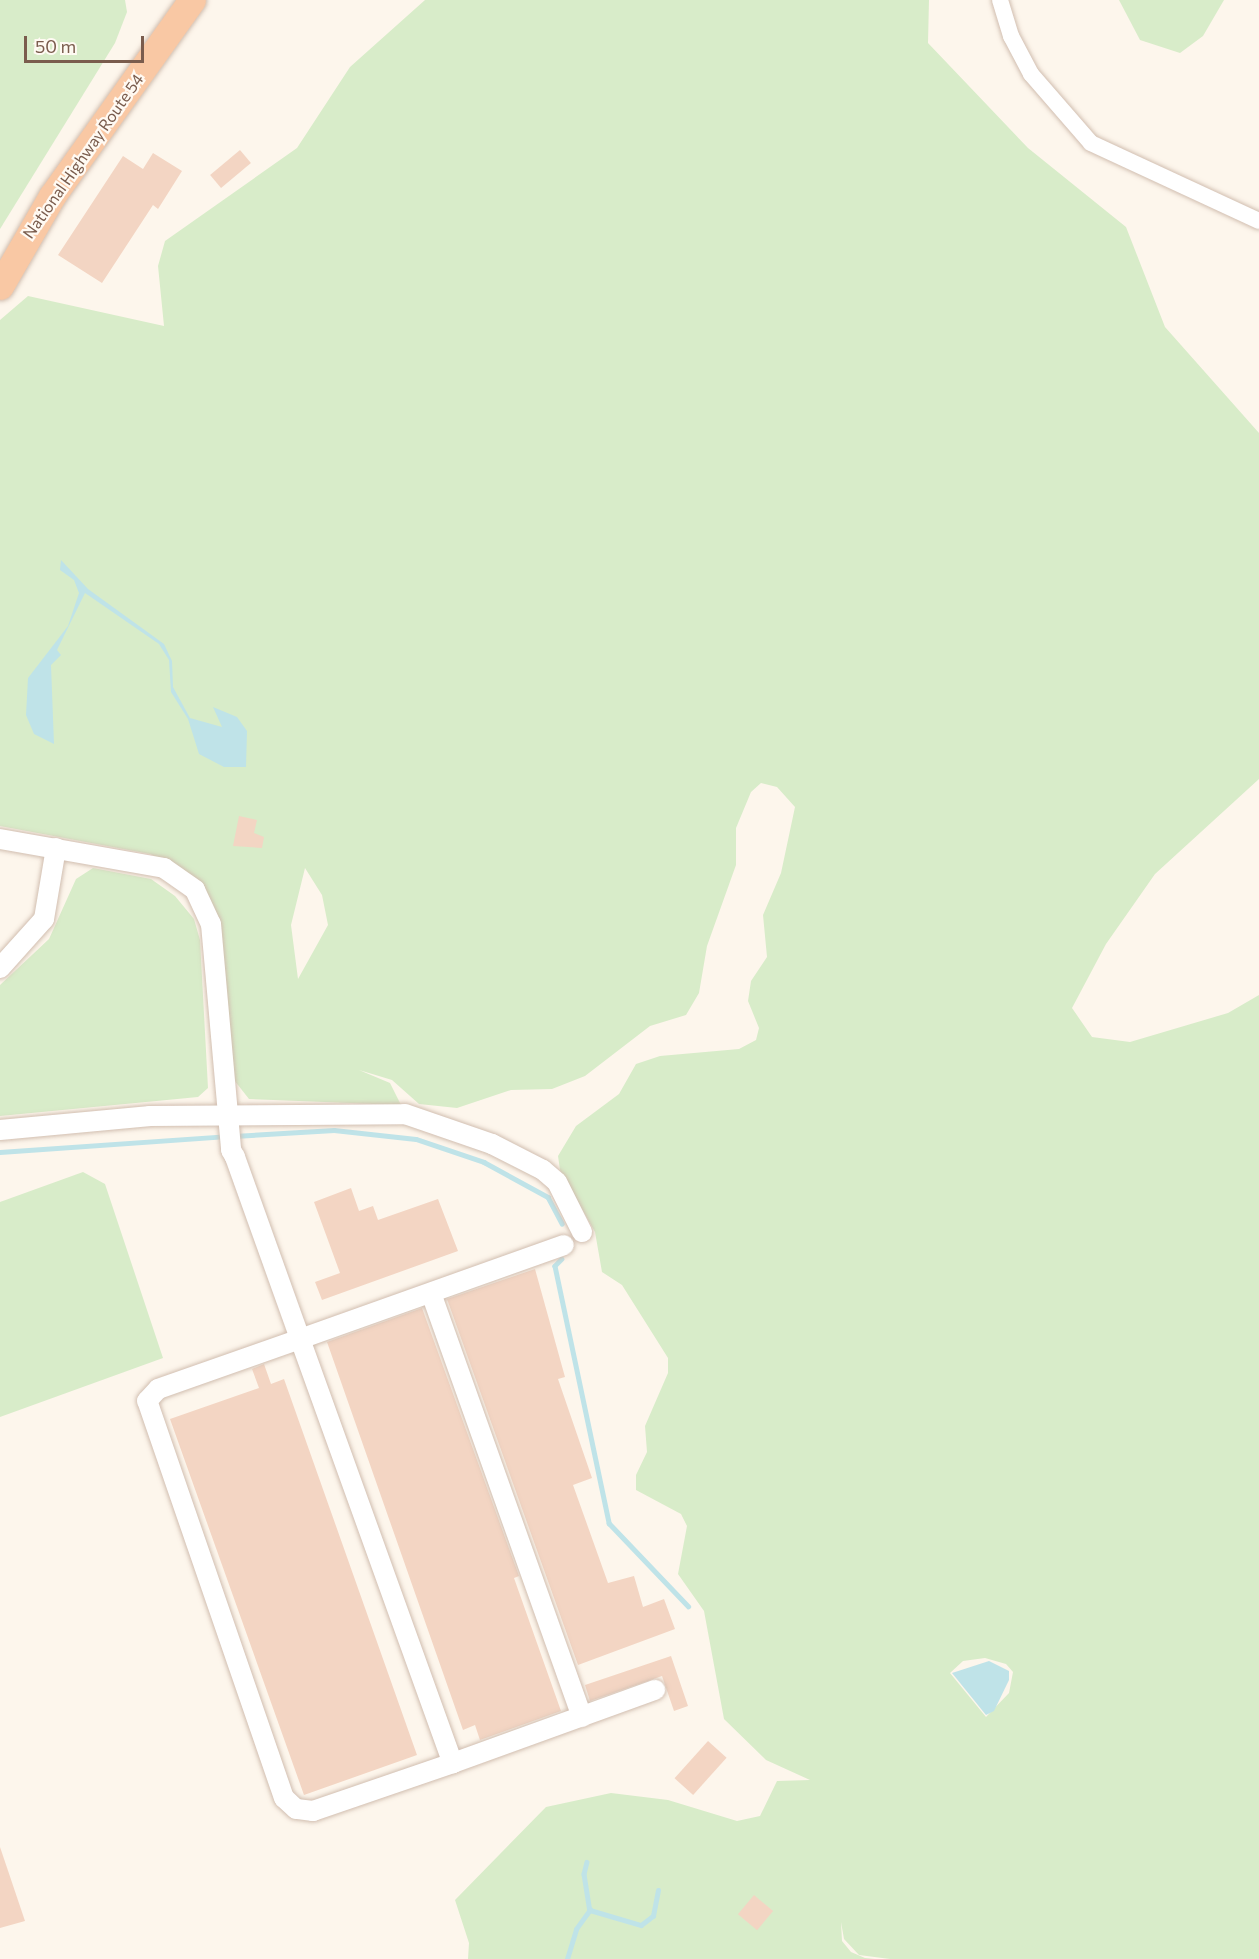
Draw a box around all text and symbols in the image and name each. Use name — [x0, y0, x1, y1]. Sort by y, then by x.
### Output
scale bar — [27, 24, 147, 62]
text: 50 m — [35, 35, 76, 57]
street label: National Highway Route 54 — [19, 70, 147, 242]

